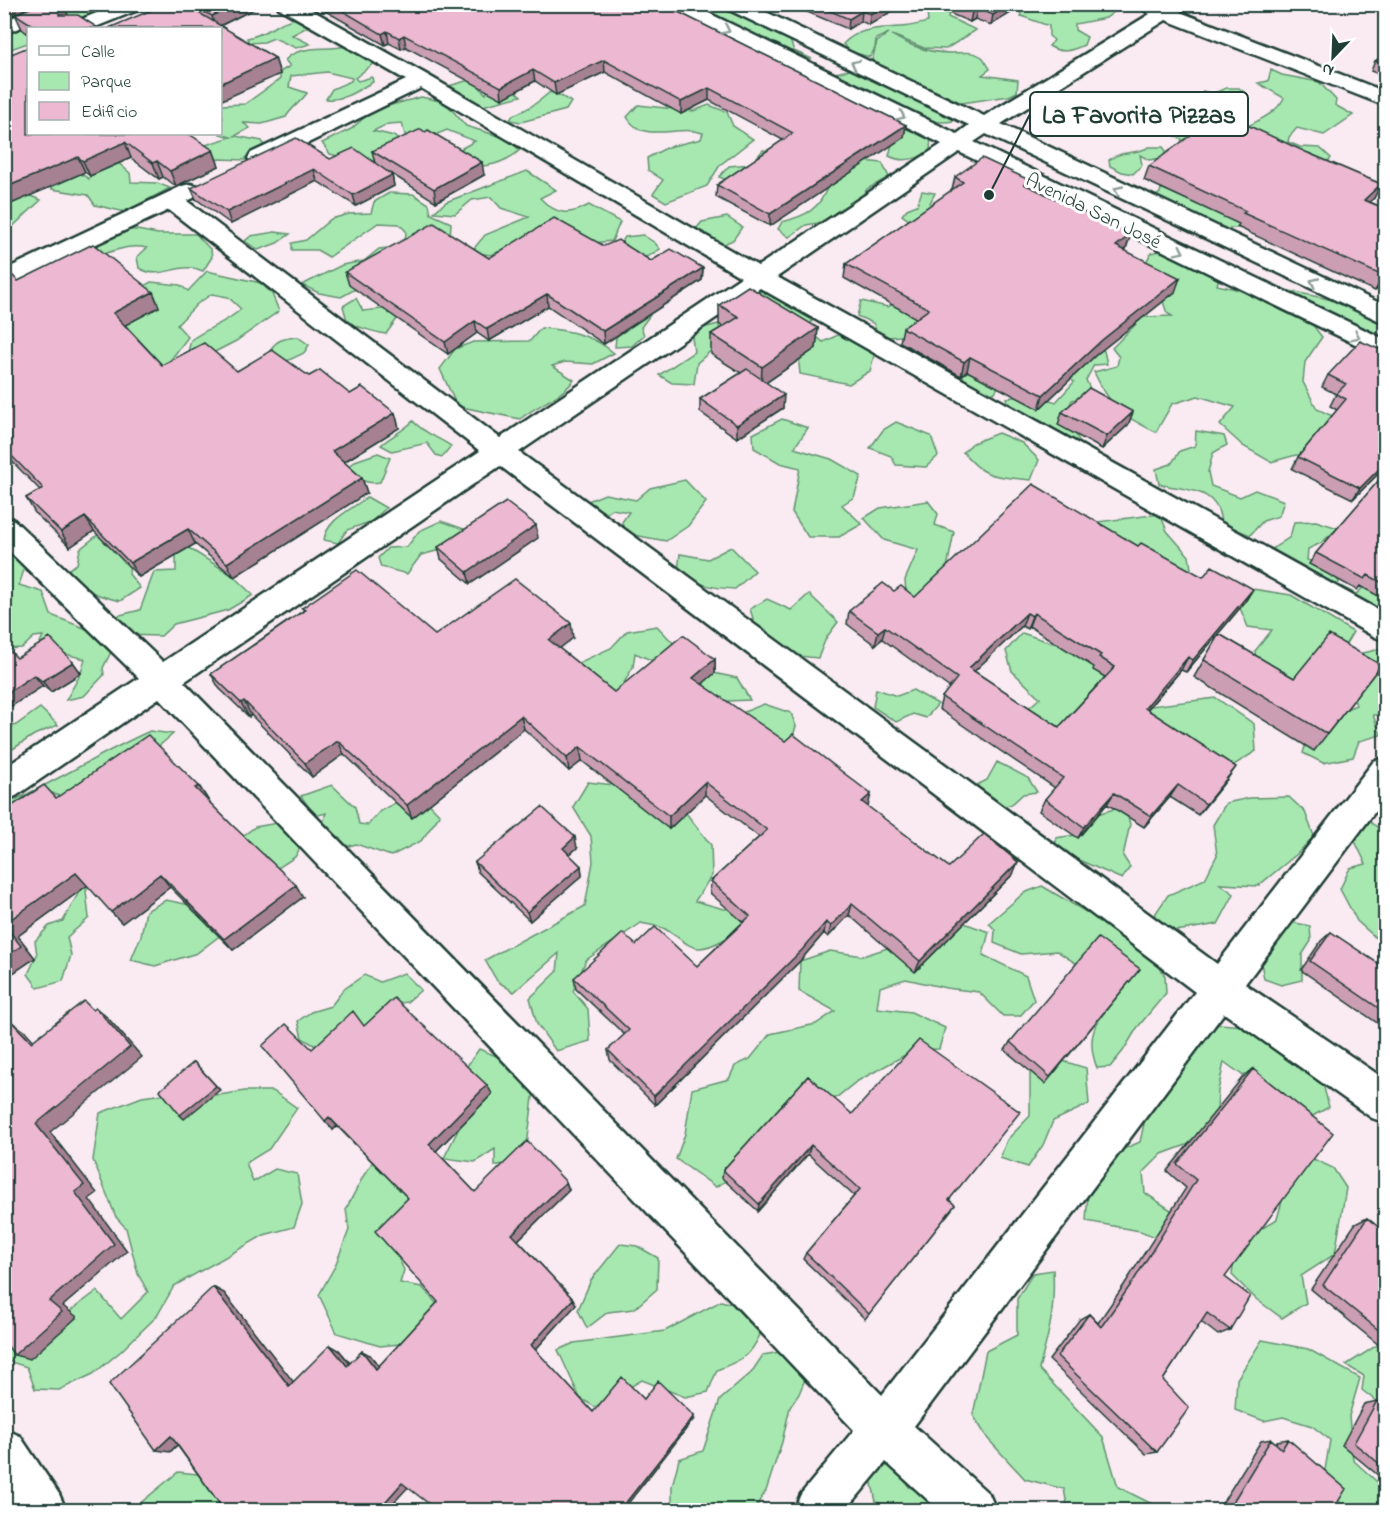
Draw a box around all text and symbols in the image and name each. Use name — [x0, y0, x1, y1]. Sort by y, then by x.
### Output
one-way arrow — [719, 23, 730, 35]
legend — [27, 27, 222, 135]
north arrow — [1303, 27, 1363, 87]
text: Calle — [81, 40, 116, 66]
text: N — [1318, 56, 1338, 82]
one-way arrow — [851, 60, 862, 72]
text: Parque — [81, 70, 132, 96]
callout: La Favorita Pizzas — [1030, 92, 1248, 136]
text: La Favorita Pizzas — [1042, 98, 1236, 136]
text: Edificio — [81, 100, 137, 126]
one-way arrow — [894, 109, 905, 120]
street label: Avenida San José — [1020, 167, 1166, 258]
one-way arrow — [1114, 185, 1125, 197]
one-way arrow — [1174, 244, 1185, 256]
one-way arrow — [1309, 277, 1320, 289]
one-way arrow — [1349, 329, 1360, 341]

